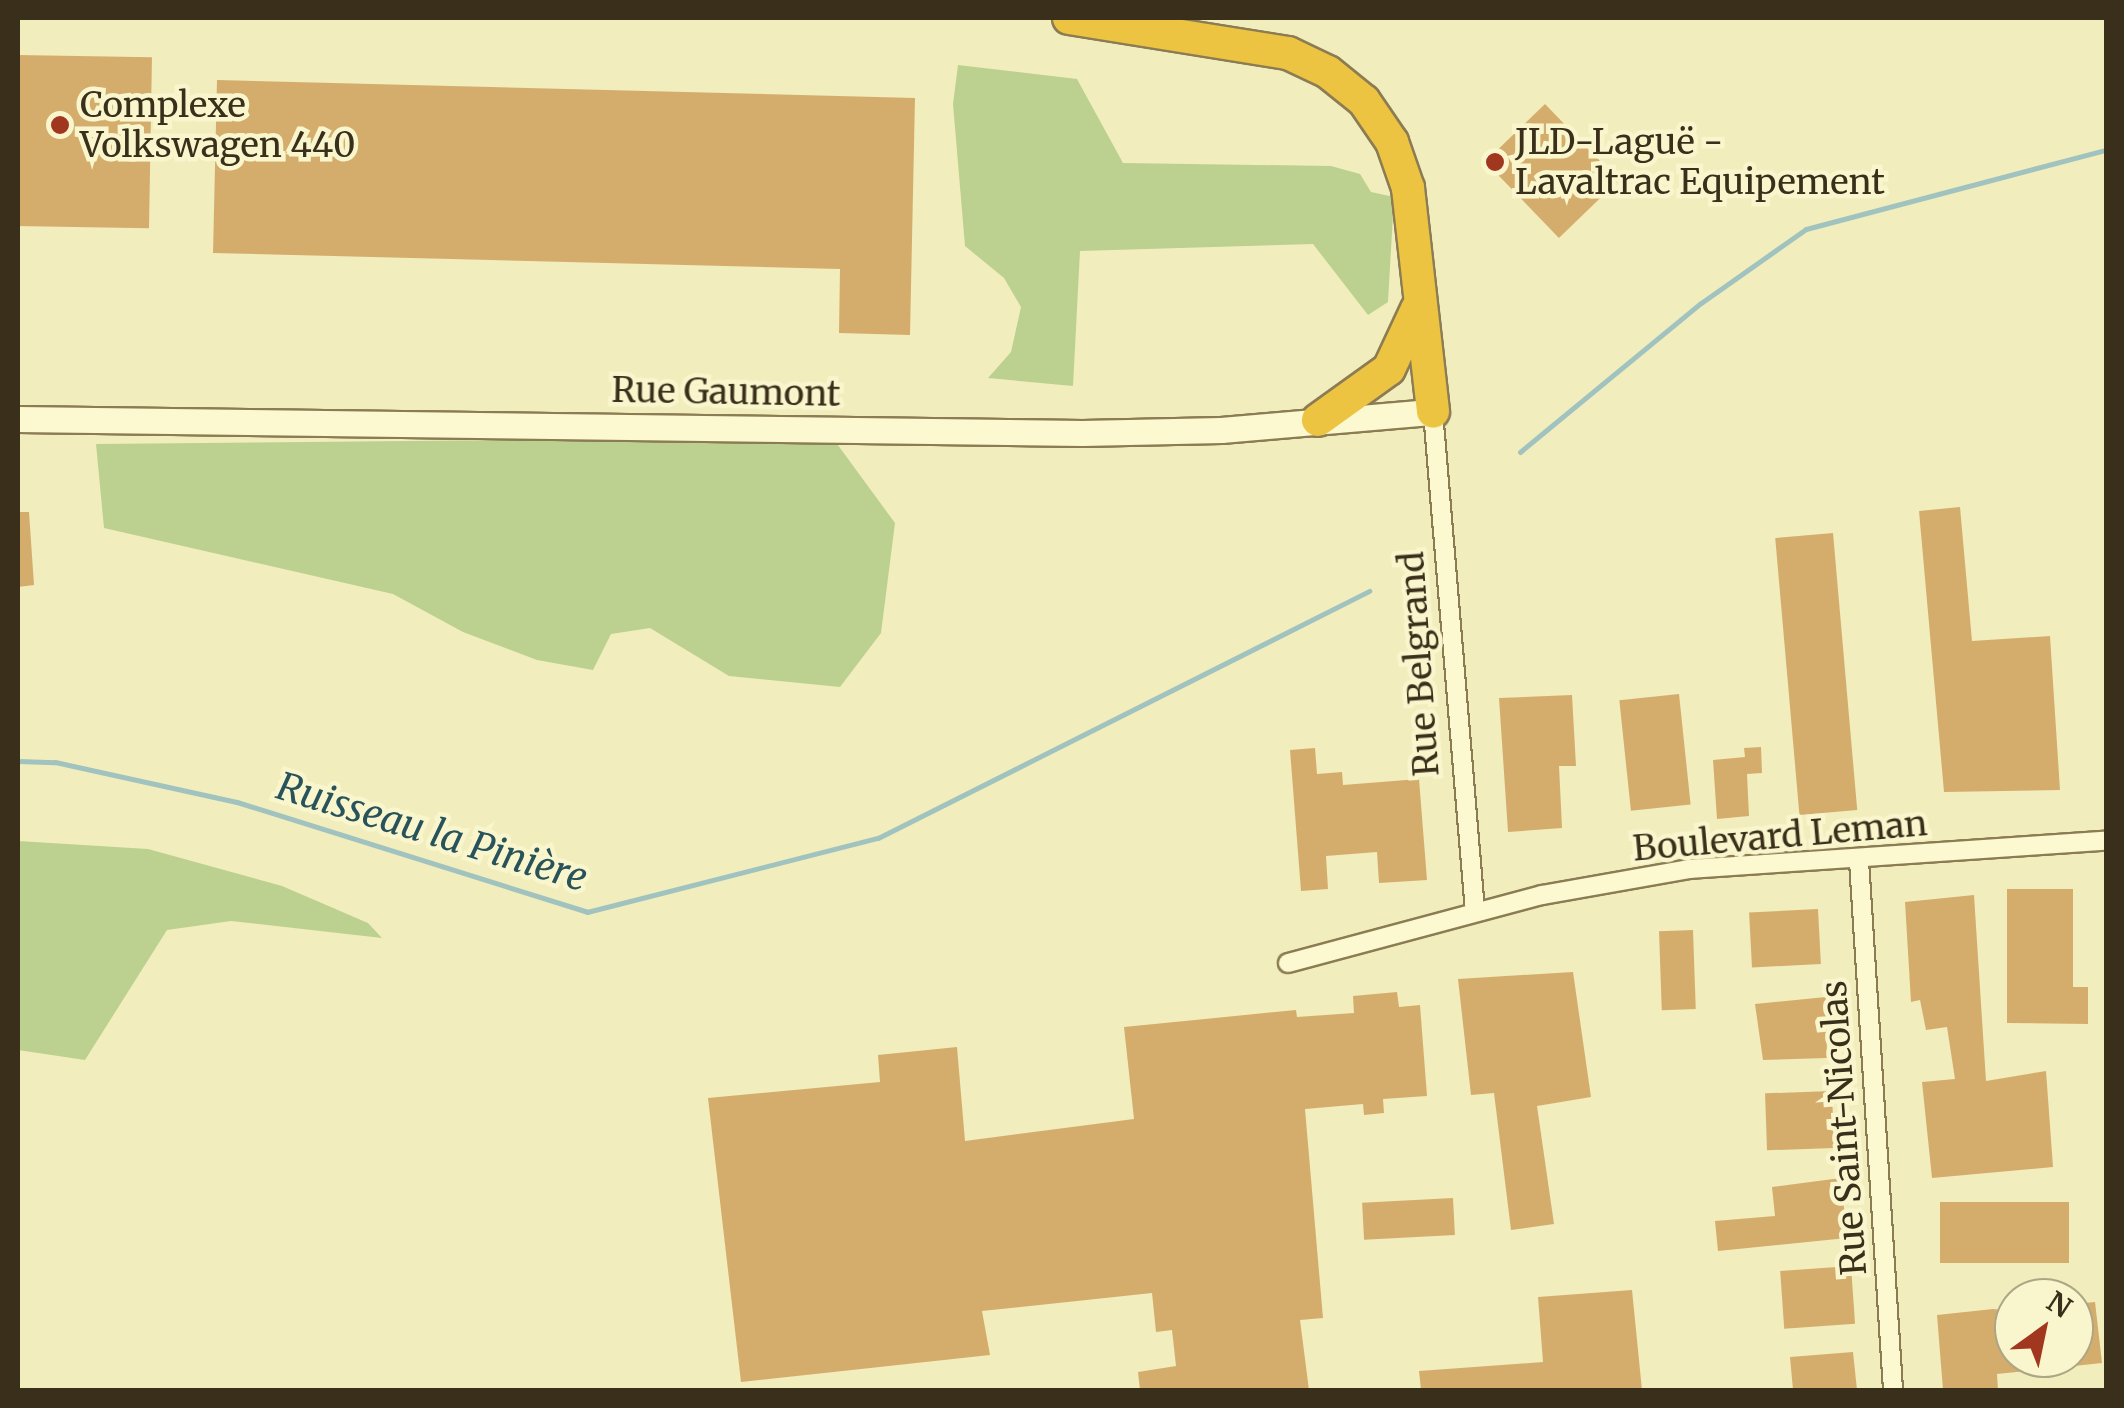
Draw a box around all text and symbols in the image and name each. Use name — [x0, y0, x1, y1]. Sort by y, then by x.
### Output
place label: Complexe Volkswagen 440 — [80, 84, 355, 166]
marker: Complexe Volkswagen 440 — [49, 114, 71, 136]
place label: JLD-Laguë - Lavaltrac Equipement — [1515, 121, 1885, 203]
marker: JLD-Laguë - Lavaltrac Equipement — [1484, 151, 1506, 173]
street label: Rue Gaumont — [611, 369, 841, 415]
street label: Rue Belgrand — [1390, 550, 1448, 778]
water label: Ruisseau la Pinière — [271, 763, 593, 901]
street label: Boulevard Leman — [1631, 802, 1929, 870]
street label: Rue Saint-Nicolas — [1813, 979, 1875, 1277]
north arrow — [1994, 1278, 2094, 1378]
text: N — [2040, 1283, 2078, 1326]

